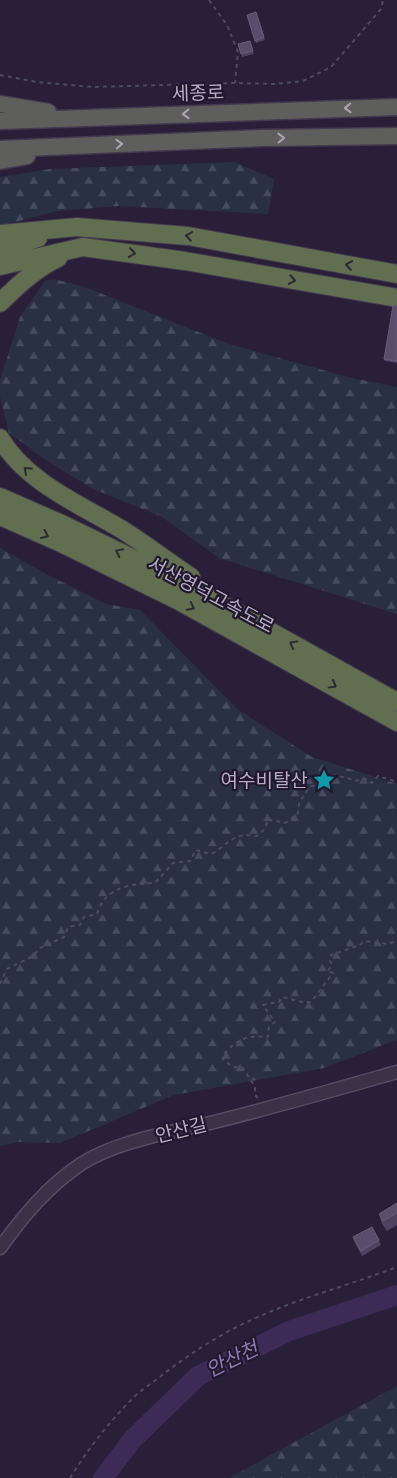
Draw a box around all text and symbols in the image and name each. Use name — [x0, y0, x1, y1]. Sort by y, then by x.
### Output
street label: 세종로 — [171, 81, 225, 105]
one-way arrow — [344, 103, 352, 114]
one-way arrow — [182, 109, 190, 119]
one-way arrow — [278, 133, 285, 143]
one-way arrow — [115, 139, 123, 150]
one-way arrow — [185, 231, 193, 242]
one-way arrow — [127, 248, 136, 258]
one-way arrow — [345, 261, 353, 271]
one-way arrow — [288, 274, 296, 284]
one-way arrow — [24, 467, 33, 476]
one-way arrow — [40, 529, 49, 540]
one-way arrow — [115, 548, 124, 558]
street label: 서산영덕고속도로 — [144, 552, 278, 638]
one-way arrow — [185, 601, 194, 611]
one-way arrow — [290, 640, 299, 650]
one-way arrow — [327, 679, 336, 689]
place icon: 여수비탈산 — [311, 767, 337, 793]
place label: 여수비탈산 — [221, 769, 308, 792]
street label: 안산길 — [153, 1112, 209, 1148]
water label: 안산천 — [202, 1335, 264, 1382]

